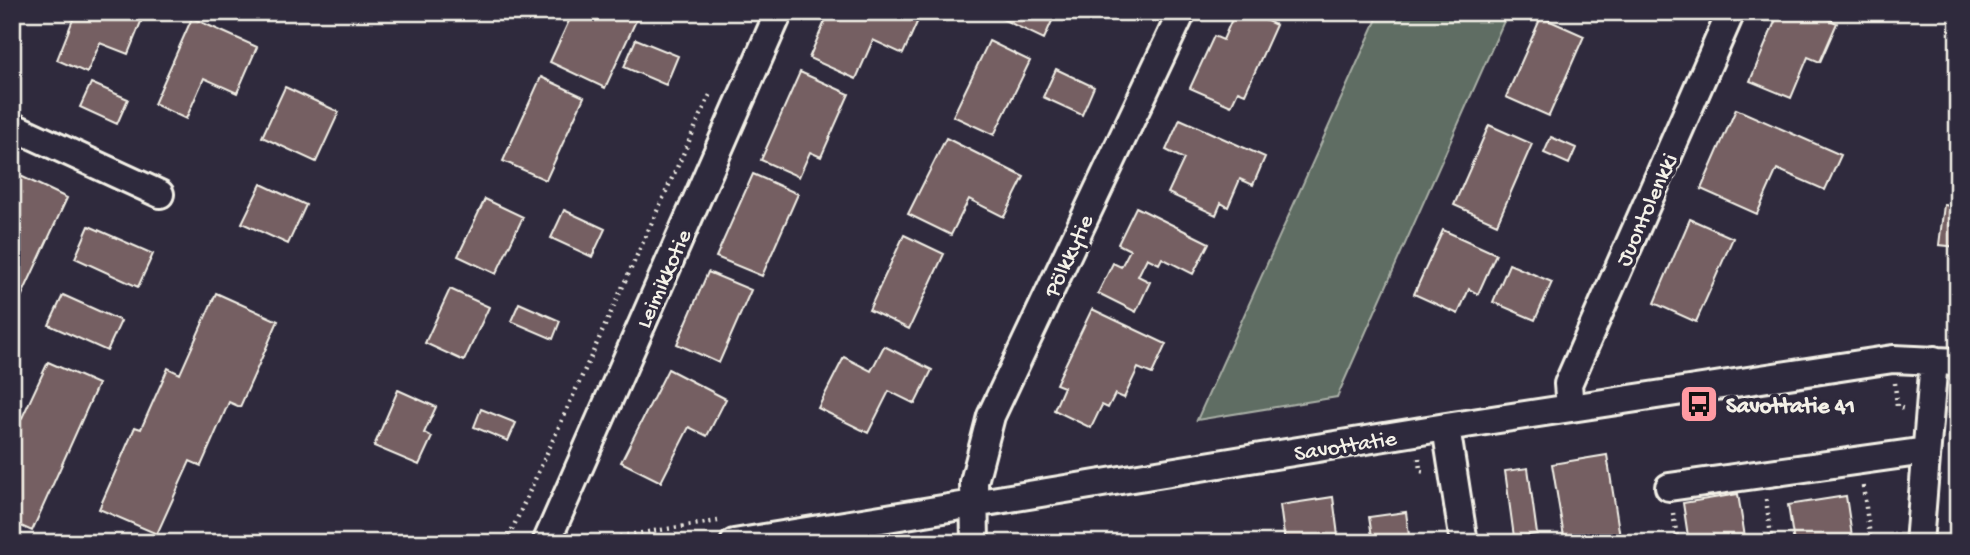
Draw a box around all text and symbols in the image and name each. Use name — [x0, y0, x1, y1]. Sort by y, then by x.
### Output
street label: Juontolenkki — [1611, 150, 1685, 271]
street label: Pölkkytie — [1039, 210, 1101, 303]
street label: Leimikkotie — [631, 225, 699, 333]
bus stop icon: Savottatie 41 — [1678, 383, 1720, 425]
place label: Savottatie 41 — [1726, 394, 1855, 421]
street label: Savottatie — [1292, 426, 1400, 469]

